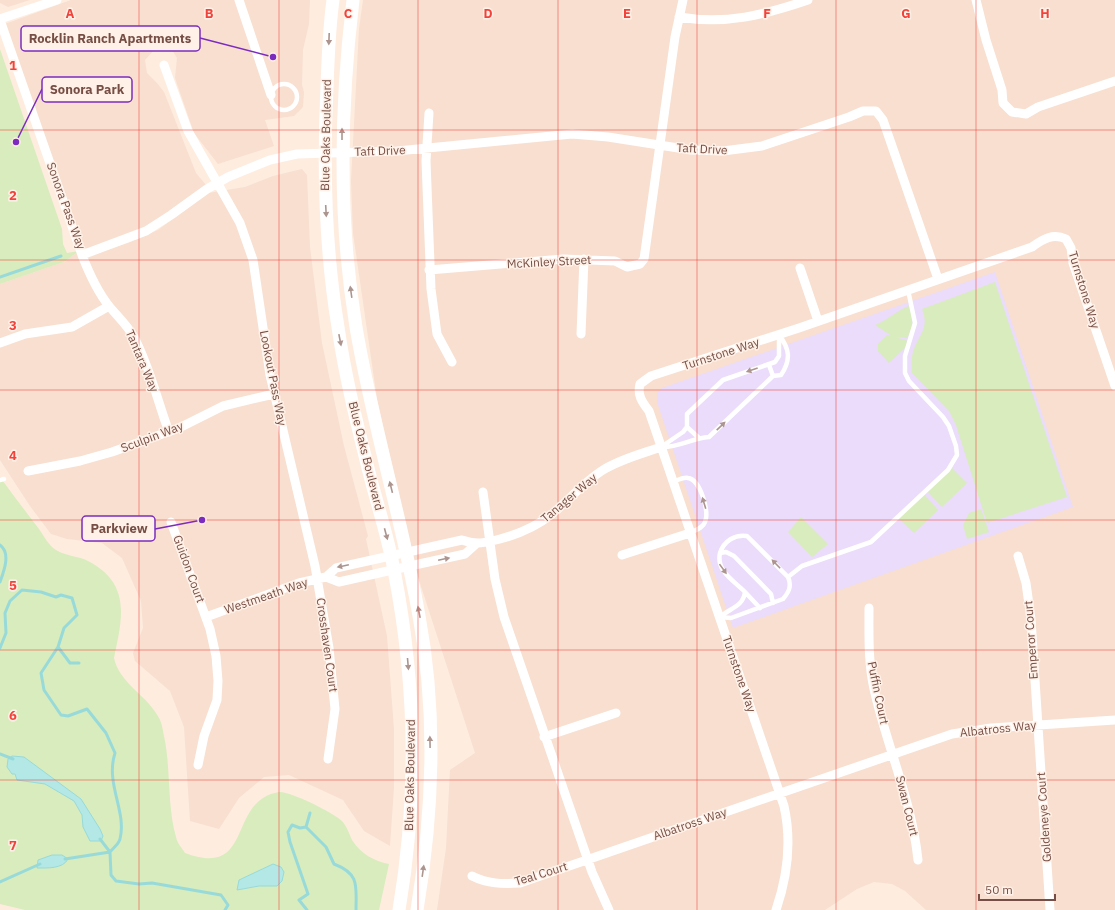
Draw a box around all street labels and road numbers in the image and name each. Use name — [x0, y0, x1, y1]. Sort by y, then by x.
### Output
street label: Blue Oaks Boulevard — [317, 79, 334, 191]
street label: Taft Drive — [676, 140, 728, 157]
street label: Taft Drive — [354, 142, 406, 159]
street label: Sonora Pass Way — [44, 160, 89, 252]
street label: Turnstone Way — [1066, 249, 1103, 330]
street label: McKinley Street — [506, 252, 592, 271]
street label: Tantara Way — [123, 327, 162, 394]
street label: Lookout Pass Way — [257, 329, 290, 427]
street label: Turnstone Way — [680, 334, 761, 373]
street label: Blue Oaks Boulevard — [346, 400, 387, 512]
street label: Sculpin Way — [119, 418, 185, 455]
street label: Tanager Way — [538, 470, 600, 525]
street label: Guidon Court — [170, 533, 209, 605]
street label: Westmeath Way — [222, 574, 310, 617]
street label: Crosshaven Court — [313, 597, 342, 693]
street label: Emperor Court — [1020, 600, 1041, 680]
street label: Turnstone Way — [719, 634, 760, 714]
street label: Puffin Court — [864, 660, 892, 726]
street label: Albatross Way — [959, 717, 1037, 740]
street label: Blue Oaks Boulevard — [401, 719, 418, 831]
street label: Goldeneye Court — [1033, 772, 1054, 863]
street label: Swan Court — [893, 774, 922, 838]
street label: Albatross Way — [651, 804, 729, 843]
street label: Teal Court — [512, 858, 569, 889]

